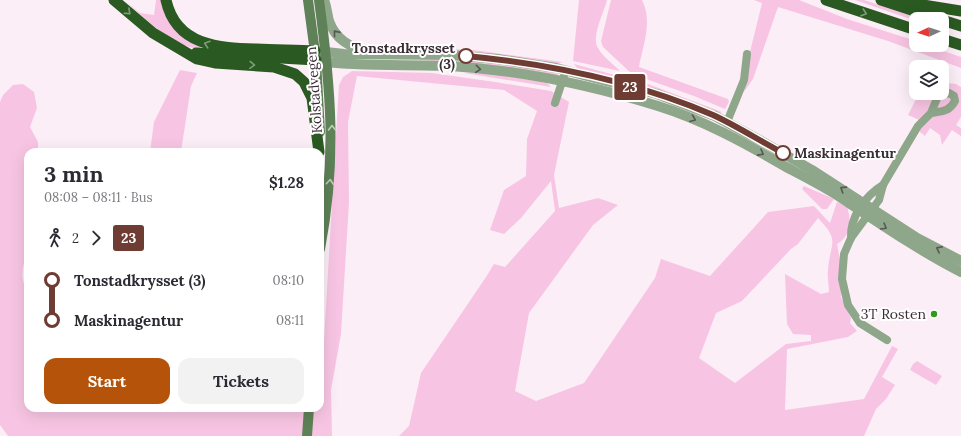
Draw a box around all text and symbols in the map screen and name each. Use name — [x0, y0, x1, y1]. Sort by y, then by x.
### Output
one-way arrow — [123, 7, 131, 15]
one-way arrow — [860, 8, 867, 17]
north arrow — [909, 12, 949, 52]
map controls — [909, 12, 949, 100]
one-way arrow — [334, 31, 341, 38]
place label: Tonstadkrysset (3) — [352, 39, 455, 73]
one-way arrow — [204, 40, 211, 48]
street label: Kolstadvegen — [302, 45, 326, 134]
marker: Tonstadkrysset (3) — [458, 48, 474, 64]
button: layers — [909, 60, 949, 100]
one-way arrow — [249, 61, 255, 70]
one-way arrow — [475, 64, 481, 73]
line badge: 23 — [612, 74, 648, 100]
text: 23 — [622, 78, 638, 96]
one-way arrow — [690, 114, 697, 122]
one-way arrow — [328, 125, 336, 131]
place label: Maskinagentur — [794, 144, 896, 162]
marker: Maskinagentur — [775, 145, 791, 161]
one-way arrow — [757, 148, 764, 155]
text: 3 min — [44, 160, 104, 188]
text: $1.28 — [269, 173, 304, 192]
one-way arrow — [325, 179, 334, 185]
one-way arrow — [840, 186, 847, 194]
text: 08:08 – 08:11 · Bus — [44, 189, 152, 206]
one-way arrow — [880, 223, 887, 230]
icon: walk — [44, 227, 66, 249]
icon: forward — [85, 227, 107, 249]
text: 23 — [121, 229, 136, 247]
text: 2 — [72, 230, 79, 247]
one-way arrow — [936, 247, 943, 254]
text: Tonstadkrysset (3) — [74, 271, 205, 290]
text: 08:10 — [273, 272, 304, 289]
place label: 3T Rosten — [861, 305, 926, 323]
marker: 3T Rosten — [929, 309, 939, 319]
text: Maskinagentur — [74, 311, 183, 330]
text: 08:11 — [276, 312, 304, 329]
button: Start — [44, 358, 170, 404]
button: Tickets — [178, 358, 304, 404]

